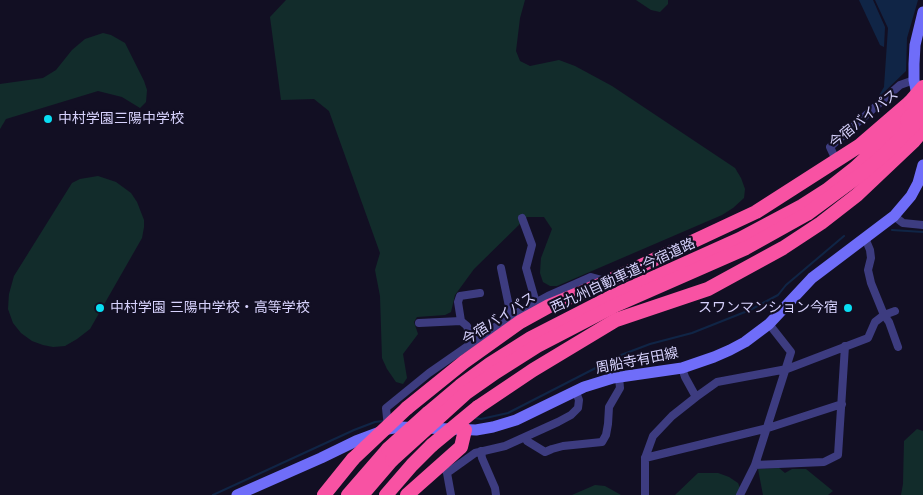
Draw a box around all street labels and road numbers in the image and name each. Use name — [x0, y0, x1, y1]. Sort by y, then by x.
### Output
street label: 今宿バイパス — [826, 86, 902, 152]
street label: 西九州自動車道;今宿道路 — [548, 235, 698, 317]
street label: 今宿バイパス — [459, 289, 539, 349]
street label: 周船寺有田線 — [594, 345, 680, 377]

